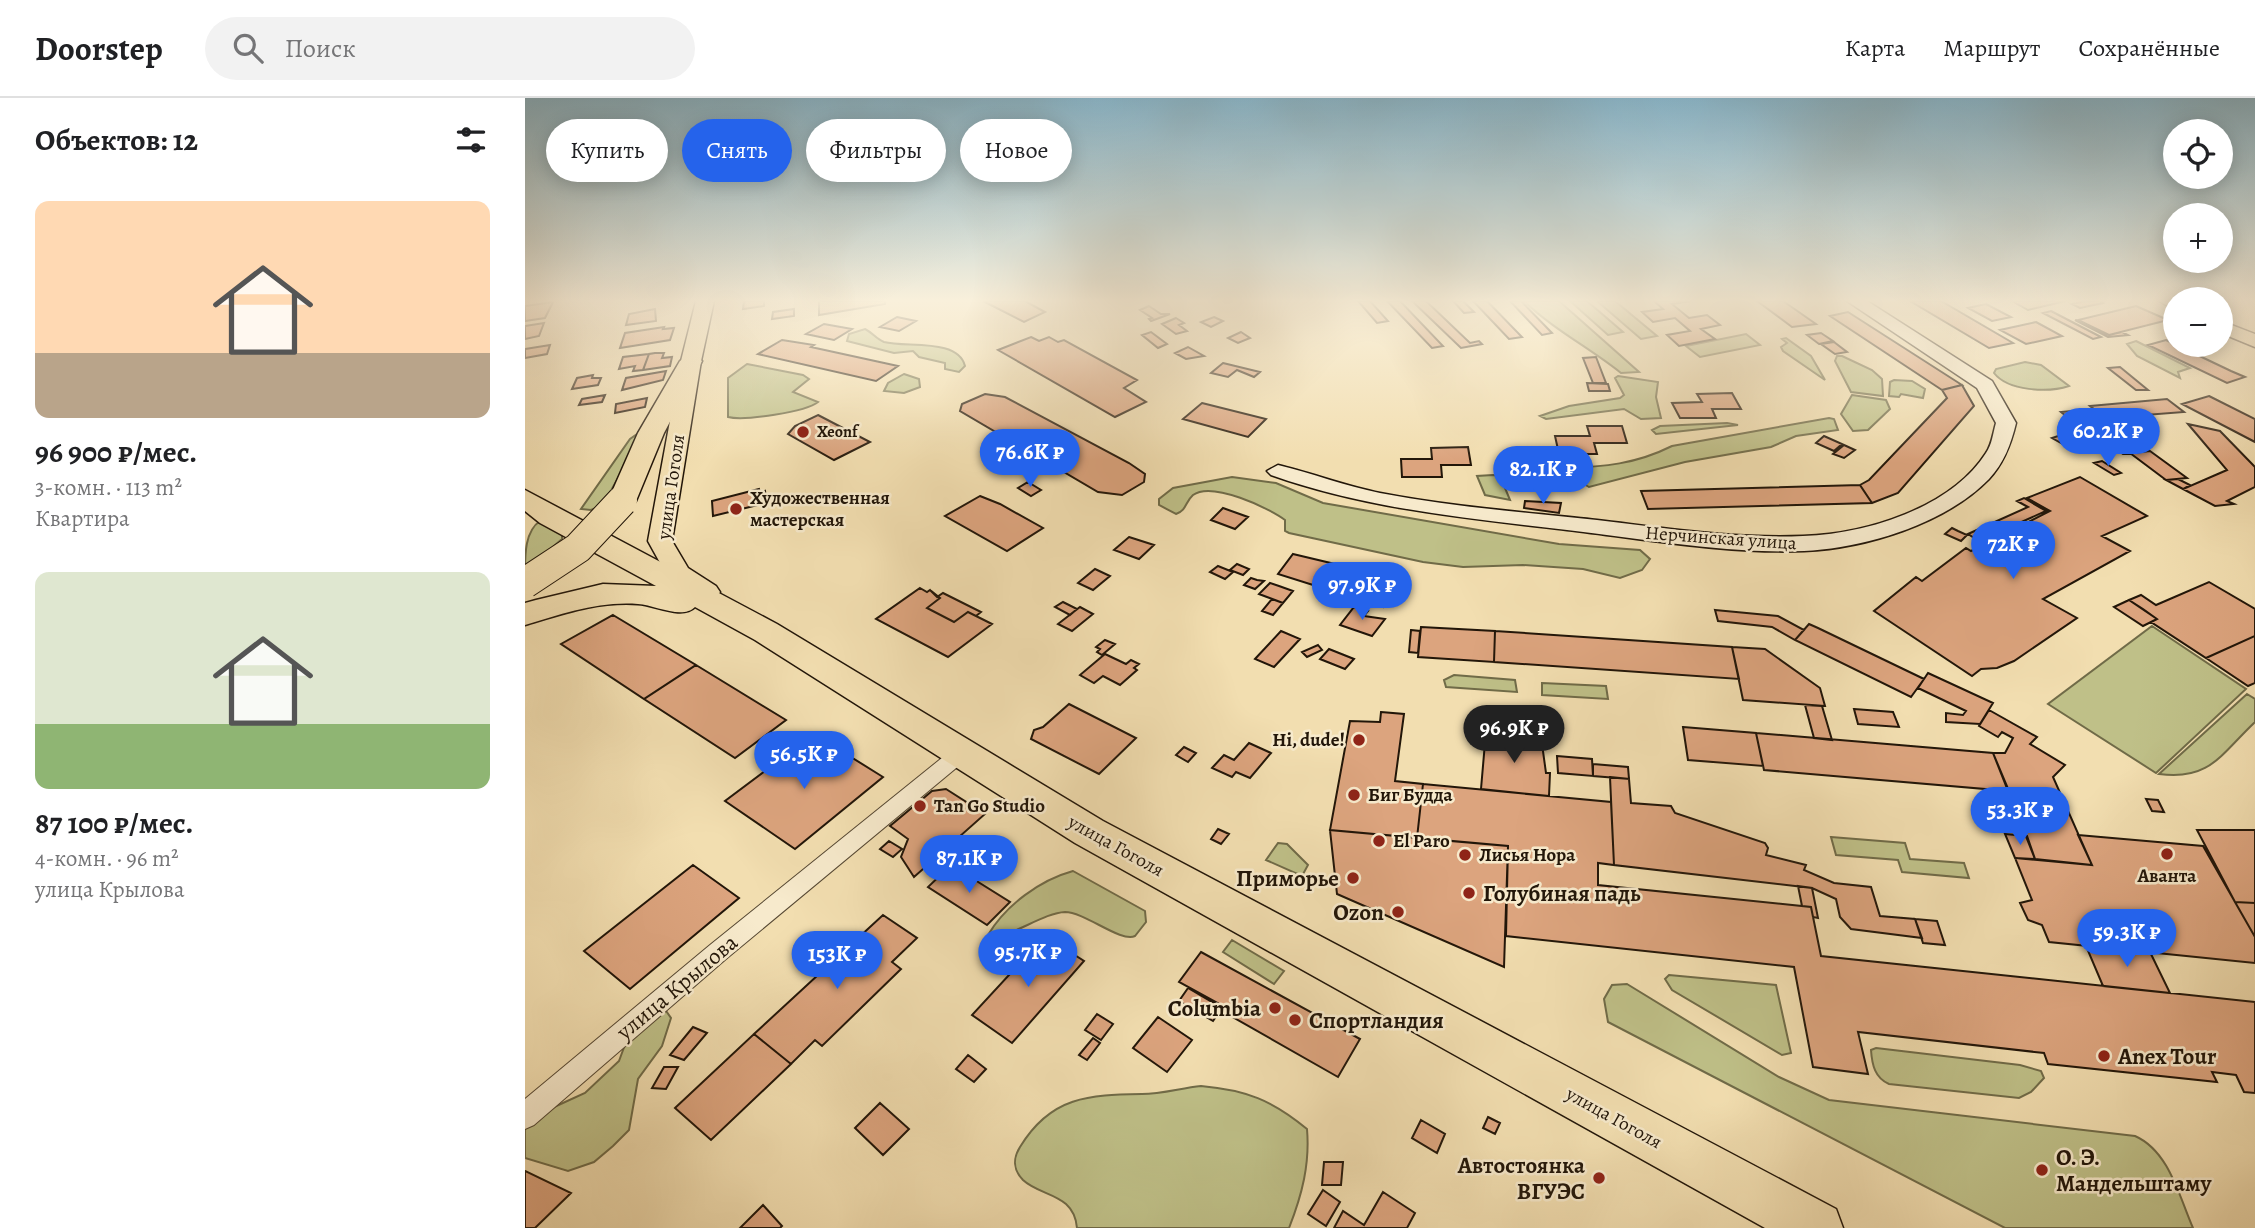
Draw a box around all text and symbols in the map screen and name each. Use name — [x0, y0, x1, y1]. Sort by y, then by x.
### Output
search box — [205, 17, 695, 80]
text: Doorstep — [35, 26, 163, 71]
icon: search — [229, 29, 267, 67]
text: Поиск — [285, 31, 356, 66]
text: Карта — [1845, 32, 1905, 64]
text: Маршрут — [1943, 32, 2041, 64]
text: Сохранённые — [2079, 32, 2220, 64]
chip: Купить — [546, 119, 668, 182]
chip: Снять — [682, 119, 792, 182]
chip: Фильтры — [806, 119, 946, 182]
chip: Новое — [960, 119, 1072, 182]
map controls — [2163, 119, 2233, 357]
button: locate — [2163, 119, 2233, 189]
text: Объектов: 12 — [35, 120, 198, 160]
icon: filters — [452, 121, 490, 159]
button: + — [2163, 203, 2233, 273]
icon: home — [200, 247, 326, 373]
button: − — [2163, 287, 2233, 357]
pin: 60.2K ₽ — [2043, 408, 2173, 468]
text: 60.2K ₽ — [2073, 415, 2143, 446]
place label: Xeonf — [817, 421, 860, 443]
marker: Xeonf — [795, 424, 811, 440]
pin: 76.6K ₽ — [965, 430, 1095, 489]
text: 96 900 ₽/мес. — [35, 432, 197, 472]
street label: улица Гоголя — [651, 433, 691, 542]
text: 76.6K ₽ — [996, 436, 1064, 467]
pin: 82.1K ₽ — [1478, 446, 1608, 506]
text: 82.1K ₽ — [1509, 453, 1577, 484]
text: 3-комн. · 113 m² — [35, 472, 182, 503]
place label: Художественная мастерская — [750, 485, 890, 533]
marker: Художественная мастерская — [728, 501, 744, 517]
text: Квартира — [35, 503, 130, 534]
street label: Нерчинская улица — [1644, 520, 1798, 556]
pin: 72K ₽ — [1964, 522, 2062, 581]
text: 72K ₽ — [1987, 528, 2039, 559]
pin: 97.9K ₽ — [1297, 562, 1427, 622]
text: 97.9K ₽ — [1328, 569, 1396, 600]
icon: home — [200, 618, 326, 744]
pin: 96.9K ₽ — [1449, 706, 1579, 765]
text: 96.9K ₽ — [1479, 712, 1549, 743]
place label: Hi, dude! — [1272, 727, 1345, 753]
pin: 56.5K ₽ — [739, 732, 869, 791]
marker: Hi, dude! — [1351, 732, 1367, 748]
text: 56.5K ₽ — [770, 738, 838, 769]
place label: Биг Будда — [1368, 782, 1453, 808]
marker: Биг Будда — [1346, 787, 1362, 803]
pin: 53.3K ₽ — [1955, 788, 2085, 847]
place label: Tan Go Studio — [934, 793, 1045, 819]
text: 53.3K ₽ — [1987, 794, 2053, 825]
marker: Tan Go Studio — [912, 798, 928, 814]
text: 87 100 ₽/мес. — [35, 803, 193, 843]
street label: улица Гоголя — [1062, 808, 1169, 883]
place label: El Paro — [1393, 828, 1450, 854]
marker: El Paro — [1371, 833, 1387, 849]
pin: 87.1K ₽ — [904, 836, 1034, 895]
text: 87.1K ₽ — [936, 842, 1002, 873]
place label: Лисья Нора — [1479, 842, 1576, 868]
text: 4-комн. · 96 m² — [35, 843, 179, 874]
marker: Аванта — [2159, 846, 2175, 862]
marker: Лисья Нора — [1457, 847, 1473, 863]
place label: Приморье — [1236, 863, 1339, 894]
place label: Аванта — [2137, 863, 2197, 889]
marker: Приморье — [1345, 870, 1361, 886]
text: улица Крылова — [35, 874, 185, 905]
place label: Голубиная падь — [1483, 878, 1641, 909]
marker: Голубиная падь — [1461, 885, 1477, 901]
place label: Ozon — [1333, 897, 1384, 928]
marker: Ozon — [1390, 904, 1406, 920]
pin: 59.3K ₽ — [2062, 910, 2192, 969]
text: 59.3K ₽ — [2093, 916, 2161, 947]
street label: улица Крылова — [609, 927, 745, 1048]
pin: 95.7K ₽ — [963, 930, 1093, 989]
pin: 153K ₽ — [780, 932, 894, 991]
text: 95.7K ₽ — [994, 936, 1062, 967]
text: 153K ₽ — [808, 938, 866, 969]
place label: Columbia — [1168, 993, 1261, 1024]
marker: Columbia — [1267, 1000, 1283, 1016]
place label: Спортландия — [1309, 1005, 1444, 1036]
marker: Спортландия — [1287, 1012, 1303, 1028]
place label: Anex Tour — [2117, 1041, 2217, 1072]
marker: Anex Tour — [2096, 1048, 2112, 1064]
street label: улица Гоголя — [1560, 1080, 1667, 1155]
place label: О. Э. Мандельштаму — [2056, 1142, 2213, 1199]
place label: Автостоянка ВГУЭС — [1457, 1150, 1585, 1207]
marker: О. Э. Мандельштаму — [2034, 1162, 2050, 1178]
marker: Автостоянка ВГУЭС — [1591, 1170, 1607, 1186]

